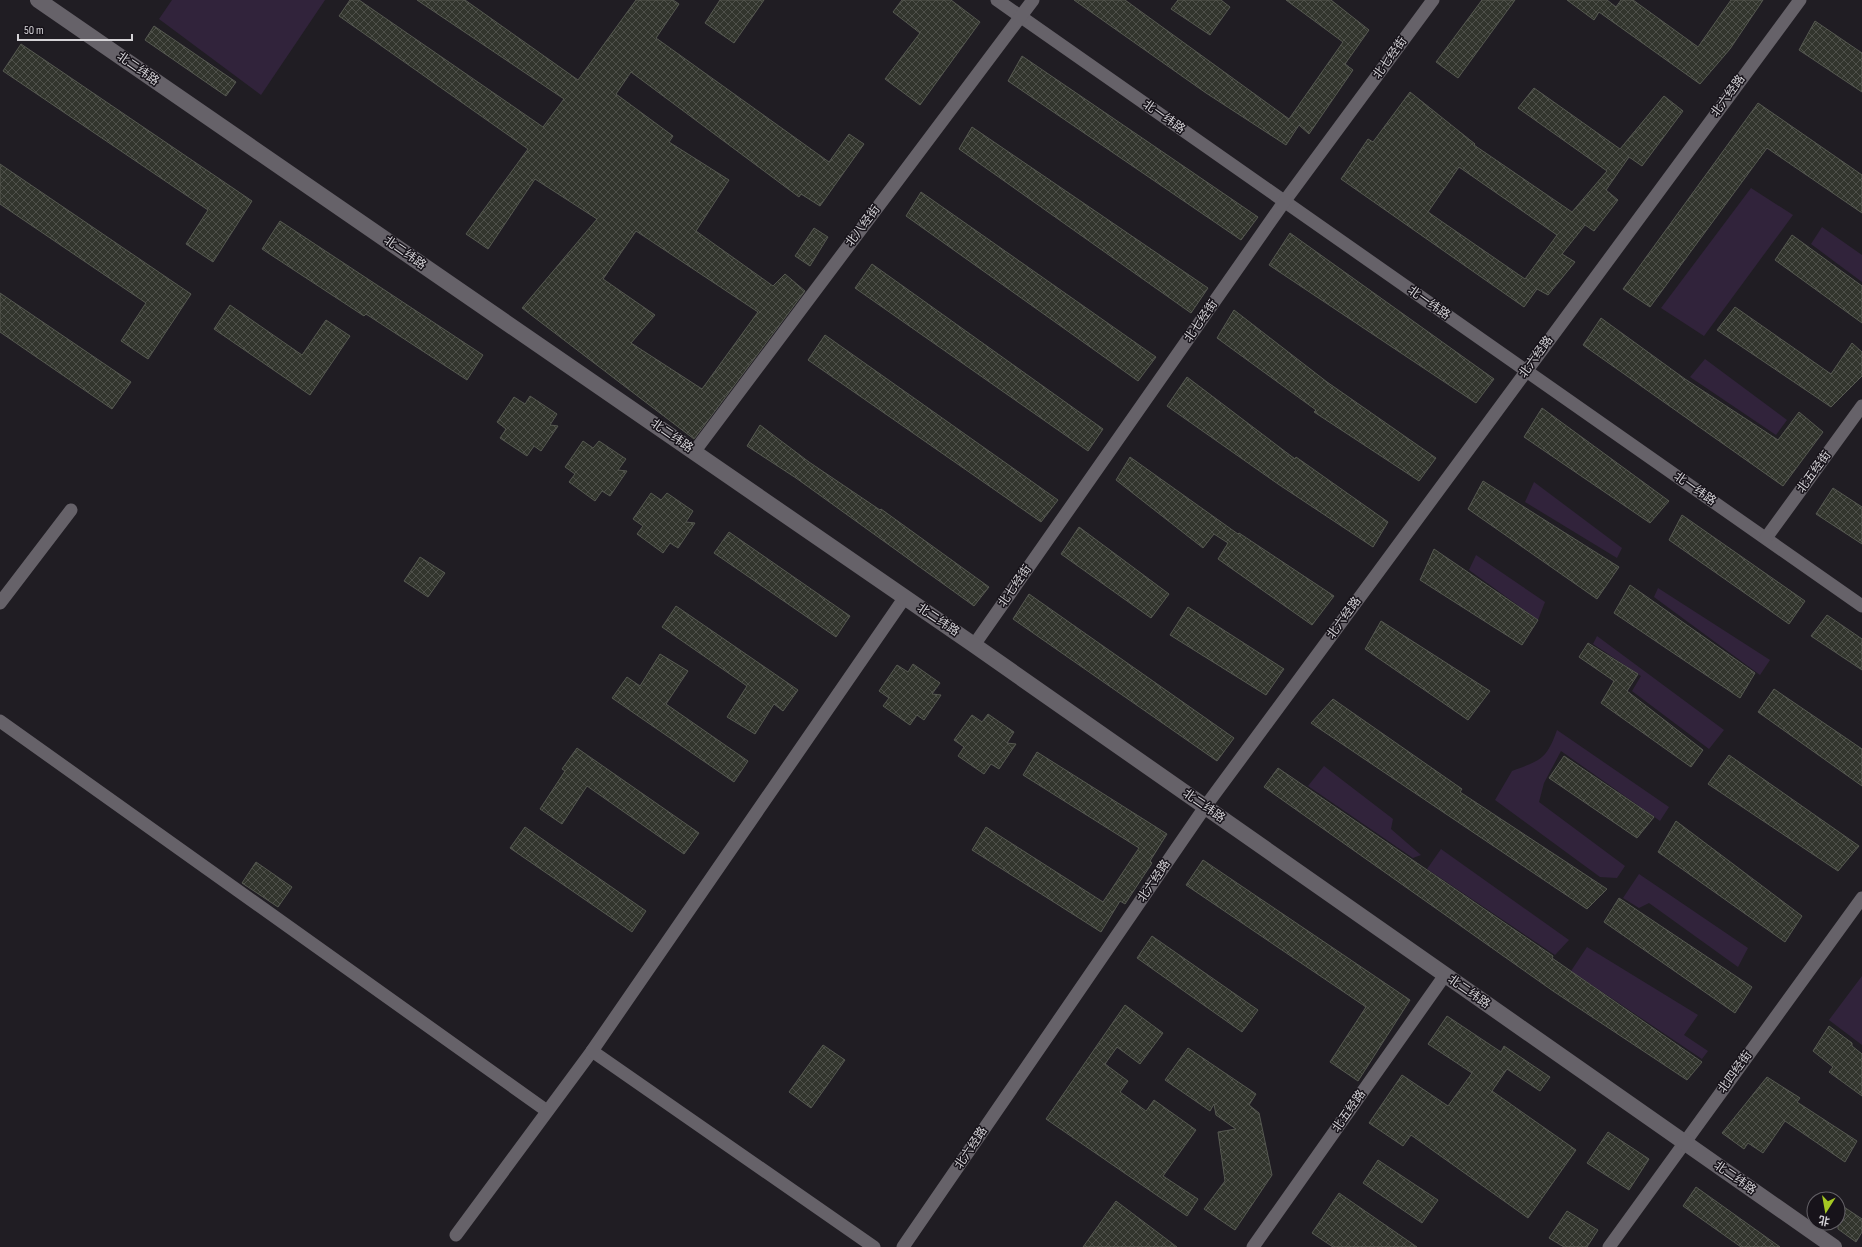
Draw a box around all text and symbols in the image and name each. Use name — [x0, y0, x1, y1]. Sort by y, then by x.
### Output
scale bar — [18, 16, 132, 42]
text: 50 m — [24, 23, 44, 38]
street label: 北七经街 — [1370, 34, 1410, 82]
street label: 北二纬路 — [114, 49, 162, 89]
street label: 北六经路 — [1708, 72, 1748, 120]
street label: 北一纬路 — [1140, 97, 1188, 137]
street label: 北八经街 — [843, 202, 883, 250]
street label: 北二纬路 — [381, 233, 429, 273]
street label: 北一纬路 — [1405, 283, 1453, 323]
street label: 北七经街 — [1181, 297, 1221, 345]
street label: 北六经路 — [1516, 333, 1556, 381]
street label: 北二纬路 — [648, 416, 696, 456]
street label: 北五经街 — [1794, 448, 1834, 496]
street label: 北一纬路 — [1671, 469, 1719, 509]
street label: 北七经街 — [995, 562, 1035, 610]
street label: 北六经路 — [1324, 594, 1364, 642]
street label: 北二纬路 — [914, 600, 962, 640]
street label: 北二纬路 — [1180, 786, 1228, 826]
street label: 北六经路 — [1134, 857, 1174, 905]
street label: 北二纬路 — [1445, 972, 1493, 1012]
street label: 北四经街 — [1715, 1048, 1755, 1096]
street label: 北五经路 — [1329, 1087, 1369, 1135]
street label: 北六经路 — [951, 1124, 991, 1172]
street label: 北二纬路 — [1711, 1158, 1759, 1198]
north arrow — [1806, 1191, 1846, 1231]
text: 北 — [1818, 1213, 1831, 1228]

